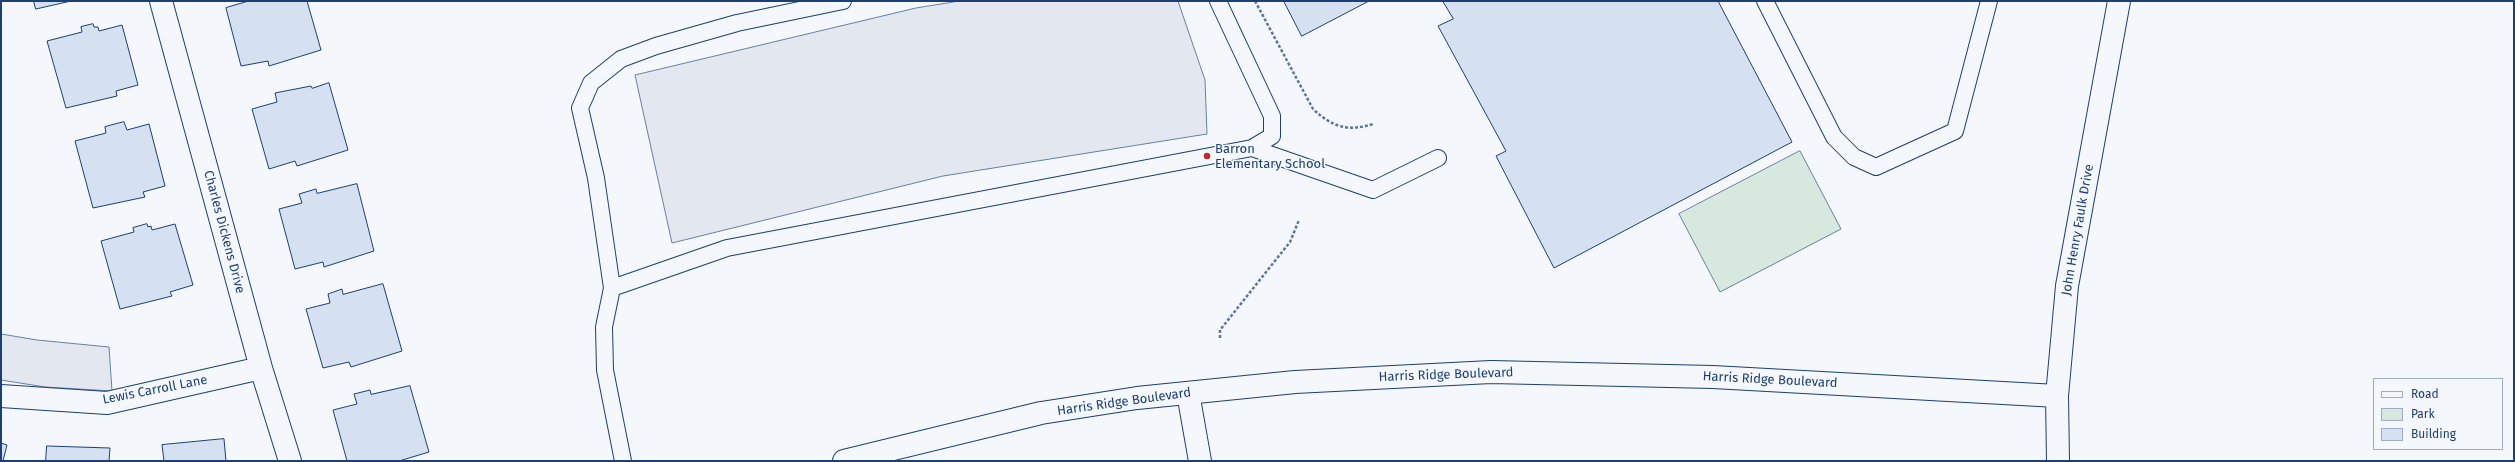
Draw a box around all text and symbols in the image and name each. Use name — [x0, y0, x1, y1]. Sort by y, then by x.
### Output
place label: Barron Elementary School — [1215, 141, 1325, 172]
marker: Barron Elementary School — [1202, 151, 1212, 161]
street label: John Henry Faulk Drive — [2059, 163, 2097, 297]
street label: Charles Dickens Drive — [200, 169, 248, 295]
street label: Harris Ridge Boulevard — [1378, 365, 1514, 385]
street label: Harris Ridge Boulevard — [1702, 369, 1838, 391]
street label: Lewis Carroll Lane — [101, 372, 209, 408]
legend — [2373, 378, 2503, 450]
street label: Harris Ridge Boulevard — [1056, 385, 1192, 419]
text: Road — [2411, 387, 2439, 401]
text: Park — [2411, 407, 2435, 421]
text: Building — [2411, 427, 2456, 441]

